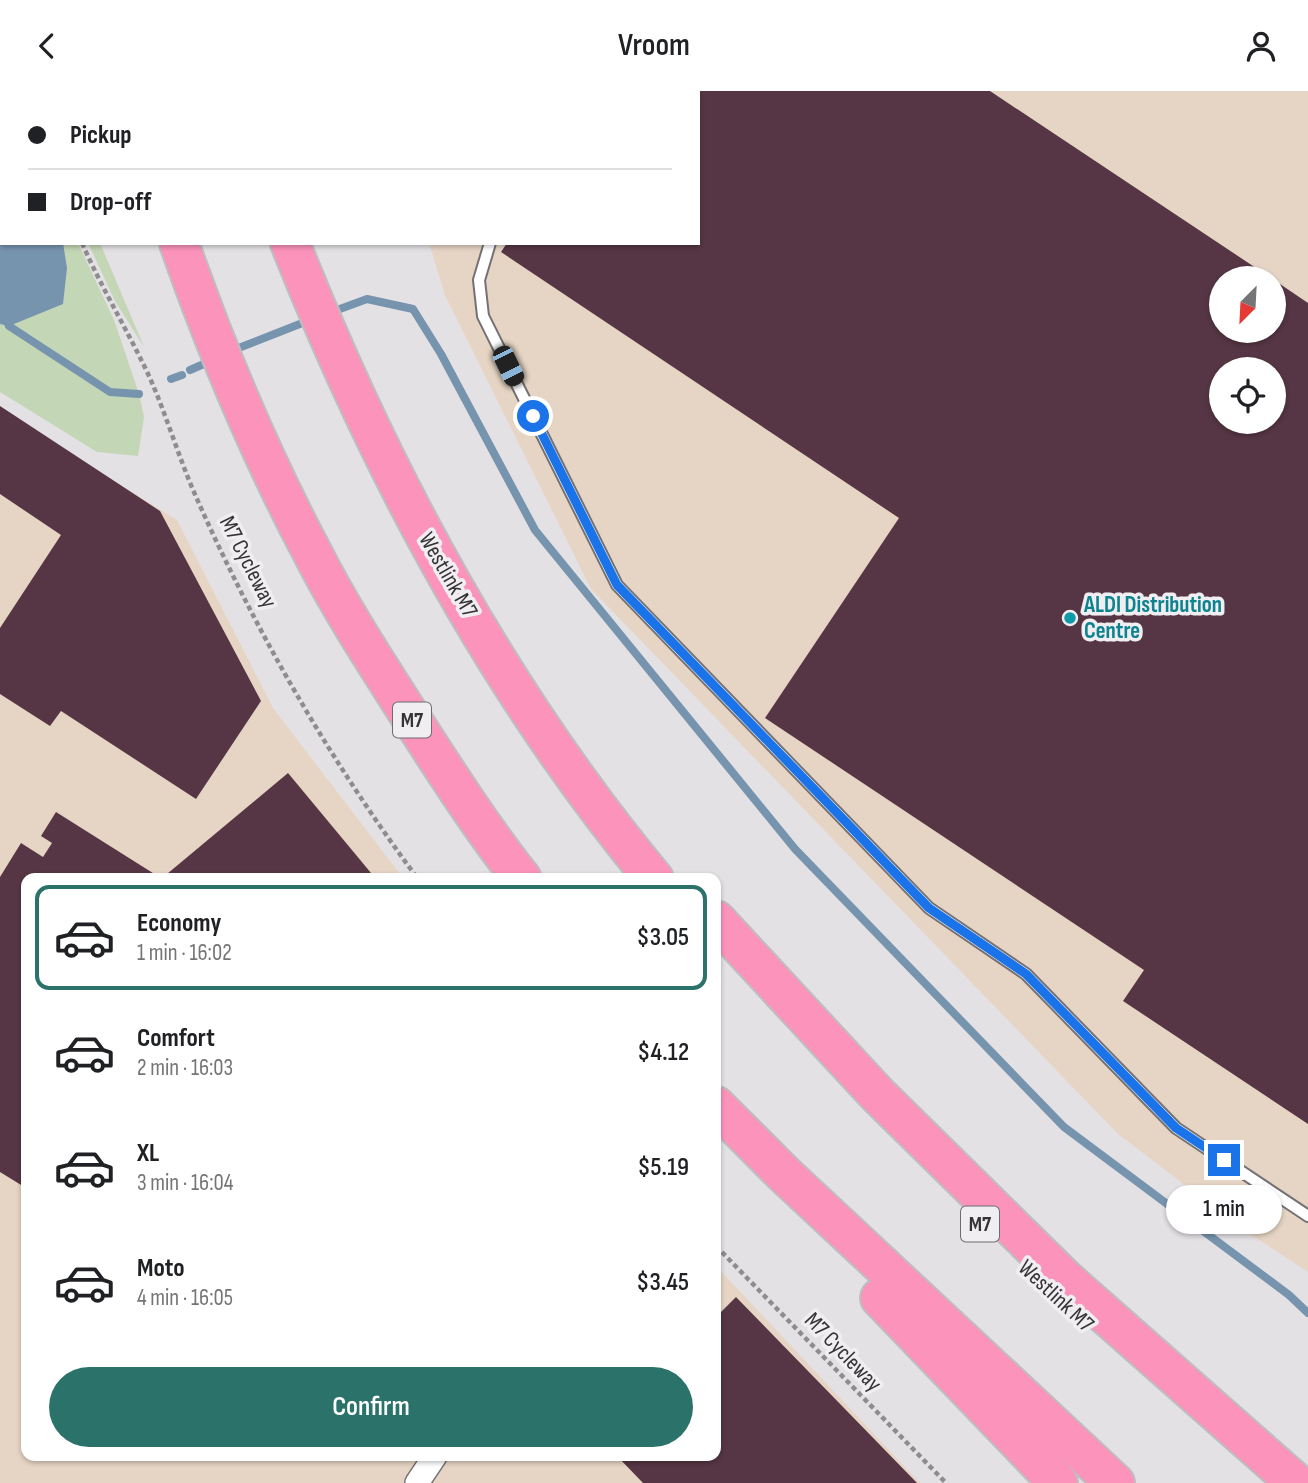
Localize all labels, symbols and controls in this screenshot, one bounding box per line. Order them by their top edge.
text: Vroom [618,26,690,65]
icon: back [28,27,66,65]
icon: person [1242,27,1280,65]
text: Pickup [70,120,132,151]
text: Drop-off [70,187,151,218]
north arrow [1209,266,1286,343]
map controls [1209,266,1286,434]
car [490,343,527,389]
button: locate [1209,357,1286,434]
route start [517,400,549,432]
street label: M7 Cycleway [213,511,283,613]
street label: Westlink M7 [413,528,483,622]
place label: ALDI Distribution Centre [1083,591,1222,645]
marker: ALDI Distribution Centre [1062,610,1078,626]
road number: M7 [393,703,431,737]
icon: car [53,906,116,969]
text: Economy [137,908,221,939]
text: $3.05 [637,922,689,953]
text: 1 min · 16:02 [137,939,232,967]
icon: car [53,1021,116,1084]
text: Comfort [137,1023,215,1054]
text: $4.12 [637,1037,689,1068]
text: 2 min · 16:03 [137,1054,233,1082]
icon: car [53,1136,116,1199]
text: XL [137,1138,159,1169]
route end [1208,1144,1240,1176]
text: $5.19 [637,1152,689,1183]
text: 3 min · 16:04 [137,1169,233,1197]
callout: 1 min [1166,1185,1282,1233]
text: 1 min [1203,1195,1245,1223]
road number: M7 [961,1207,999,1241]
icon: car [53,1251,116,1314]
text: Moto [137,1253,185,1284]
street label: Westlink M7 [1012,1254,1100,1338]
text: $3.45 [636,1267,689,1298]
text: 4 min · 16:05 [137,1284,233,1312]
street label: M7 Cycleway [798,1307,888,1397]
button: Confirm [49,1367,693,1447]

